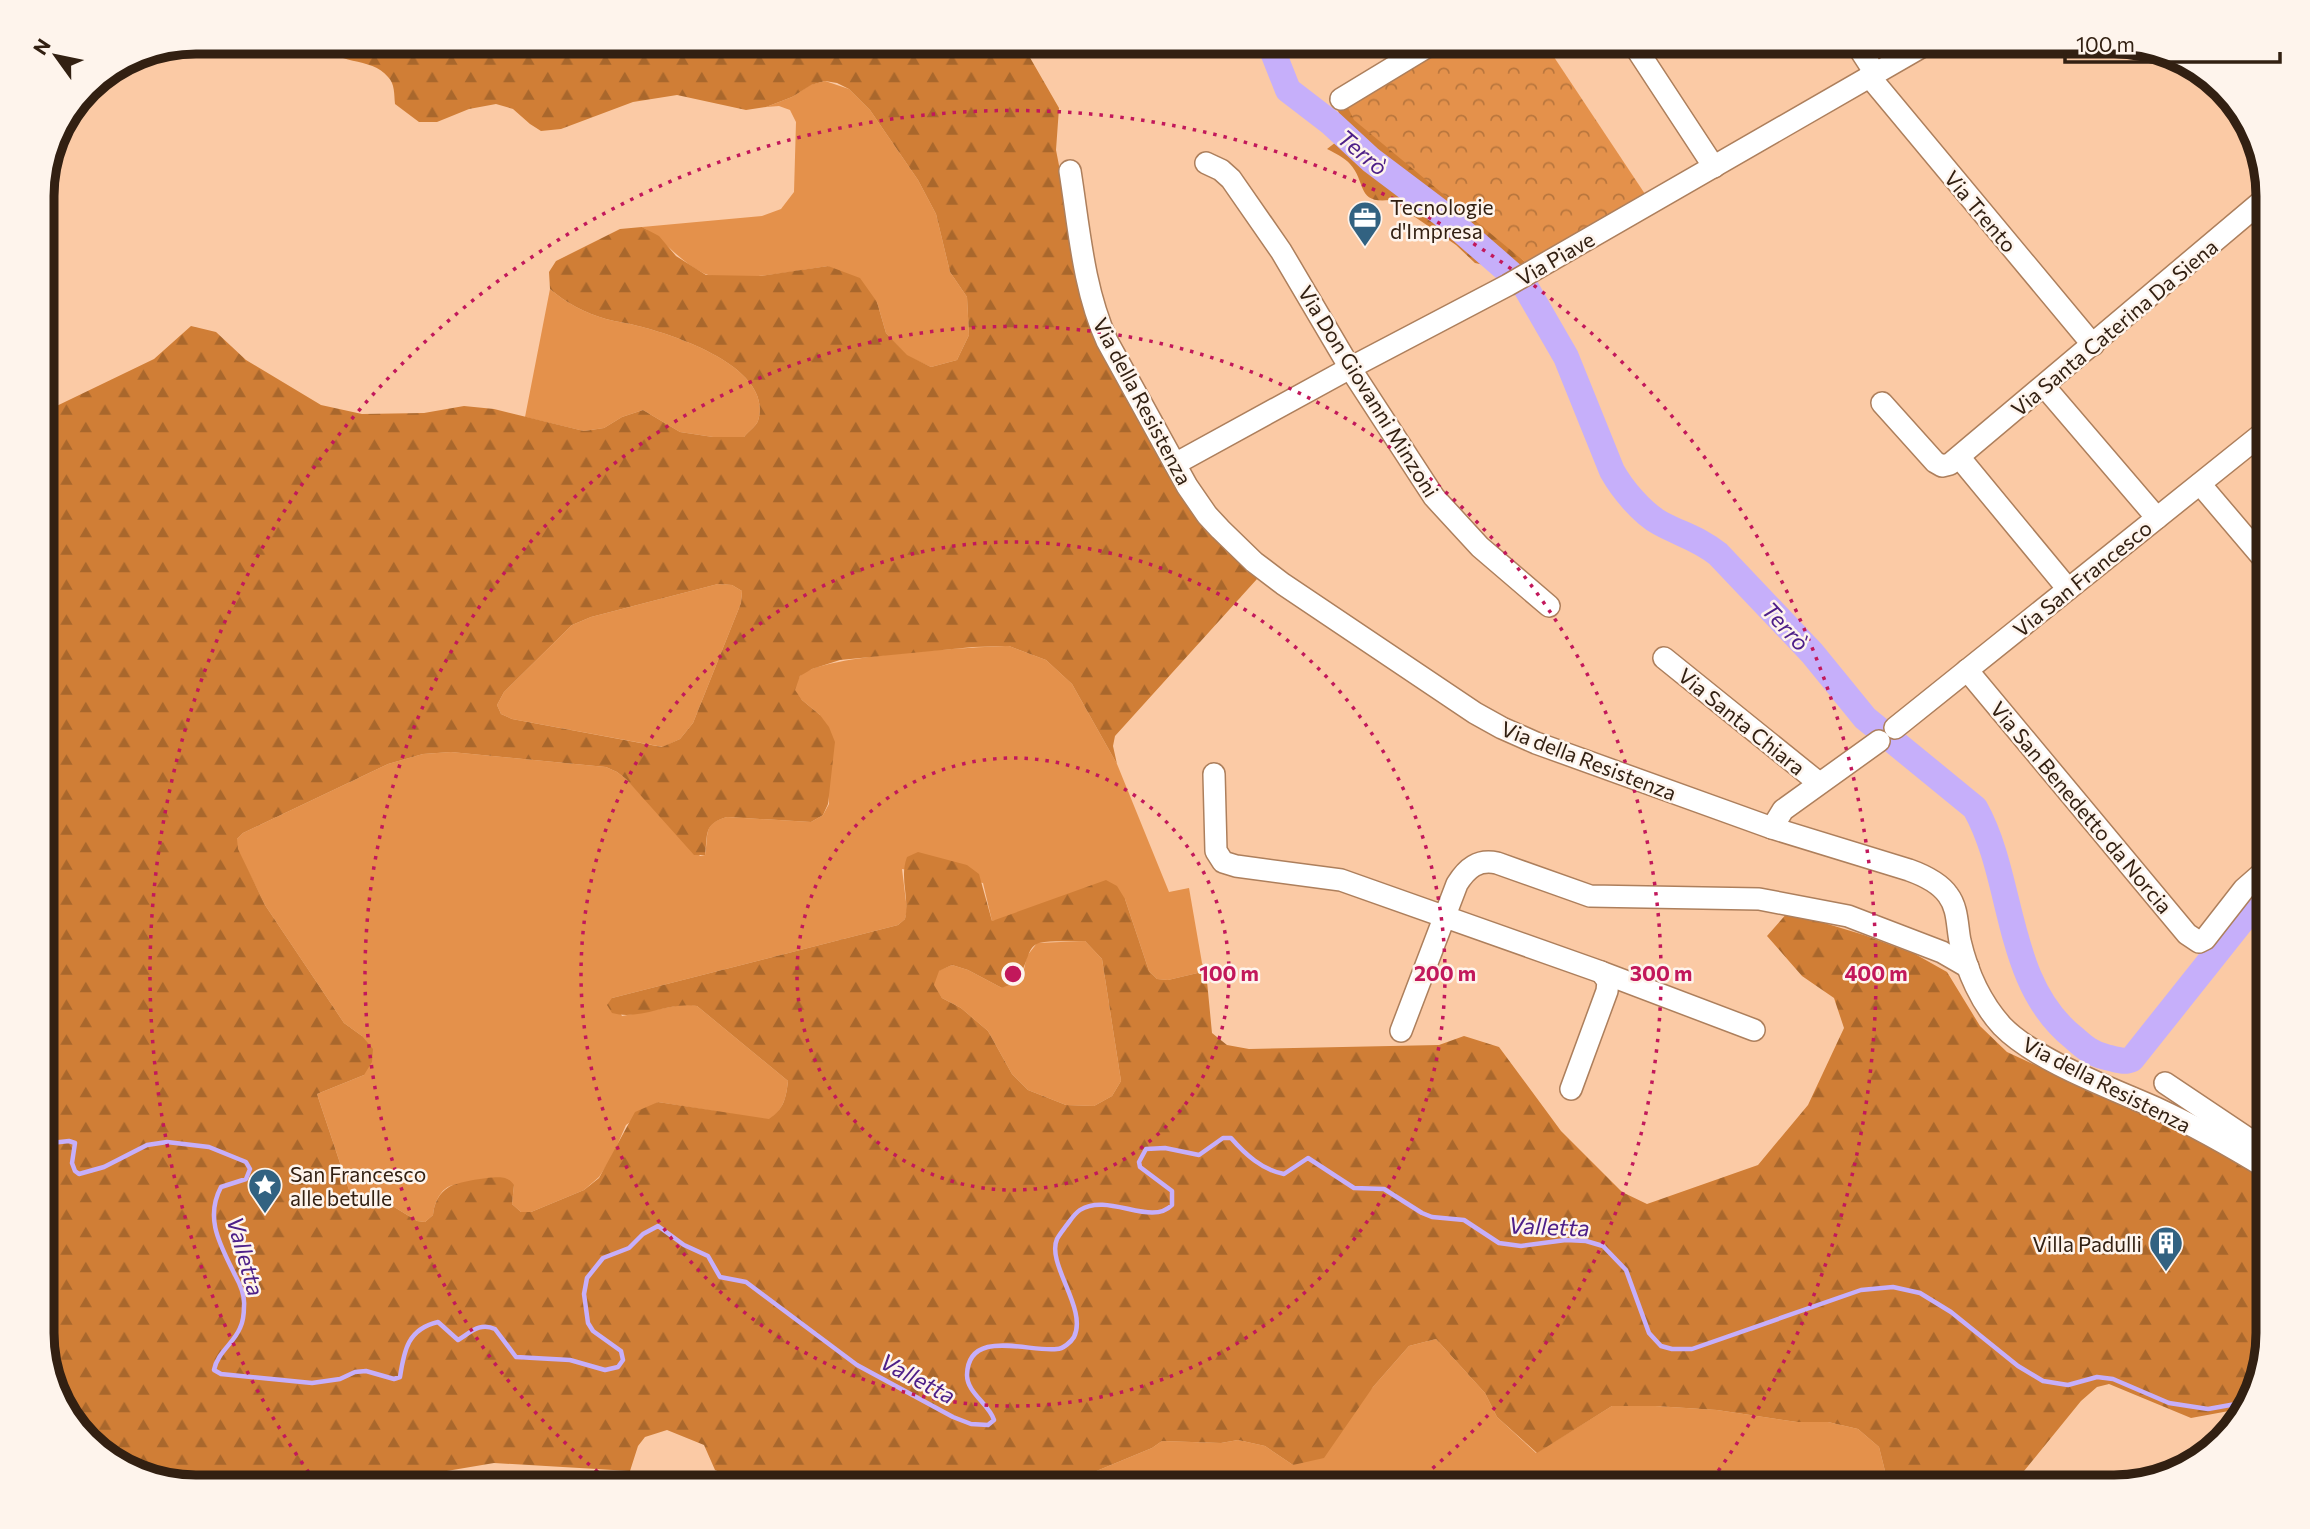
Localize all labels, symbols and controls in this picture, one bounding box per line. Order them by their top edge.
north arrow [21,21,91,91]
scale bar [2065,21,2280,65]
text: 100 m [2076,31,2135,56]
text: N [28,34,55,59]
water label: Terrò [1332,123,1394,181]
street label: Via Trento [1940,165,2022,257]
place label: Tecnologie d'Impresa [1390,194,1494,243]
office icon: Tecnologie d'Impresa [1346,199,1384,248]
street label: Via Piave [1512,226,1598,290]
street label: Via Santa Caterina Da Siena [2006,233,2222,421]
street label: Via Don Giovanni Minzoni [1294,281,1444,501]
street label: Via della Resistenza [1088,313,1198,489]
street label: Via San Francesco [2008,514,2156,642]
water label: Terrò [1756,596,1816,656]
street label: Via Santa Chiara [1674,662,1810,780]
street label: Via San Benedetto da Norcia [1986,696,2178,918]
street label: Via della Resistenza [1498,715,1680,805]
text: 100 m [1199,960,1259,985]
text: 200 m [1414,960,1476,985]
text: 300 m [1630,960,1692,985]
text: 400 m [1844,960,1908,985]
centre of rings [1001,962,1025,986]
street label: Via della Resistenza [2019,1031,2195,1137]
place label: San Francesco alle betulle [290,1161,426,1210]
place icon: San Francesco alle betulle [246,1166,284,1215]
water label: Valletta [1508,1211,1590,1241]
water label: Valletta [221,1213,271,1299]
building icon: Villa Padulli [2147,1224,2185,1273]
place label: Villa Padulli [2032,1231,2142,1256]
water label: Valletta [876,1347,960,1409]

